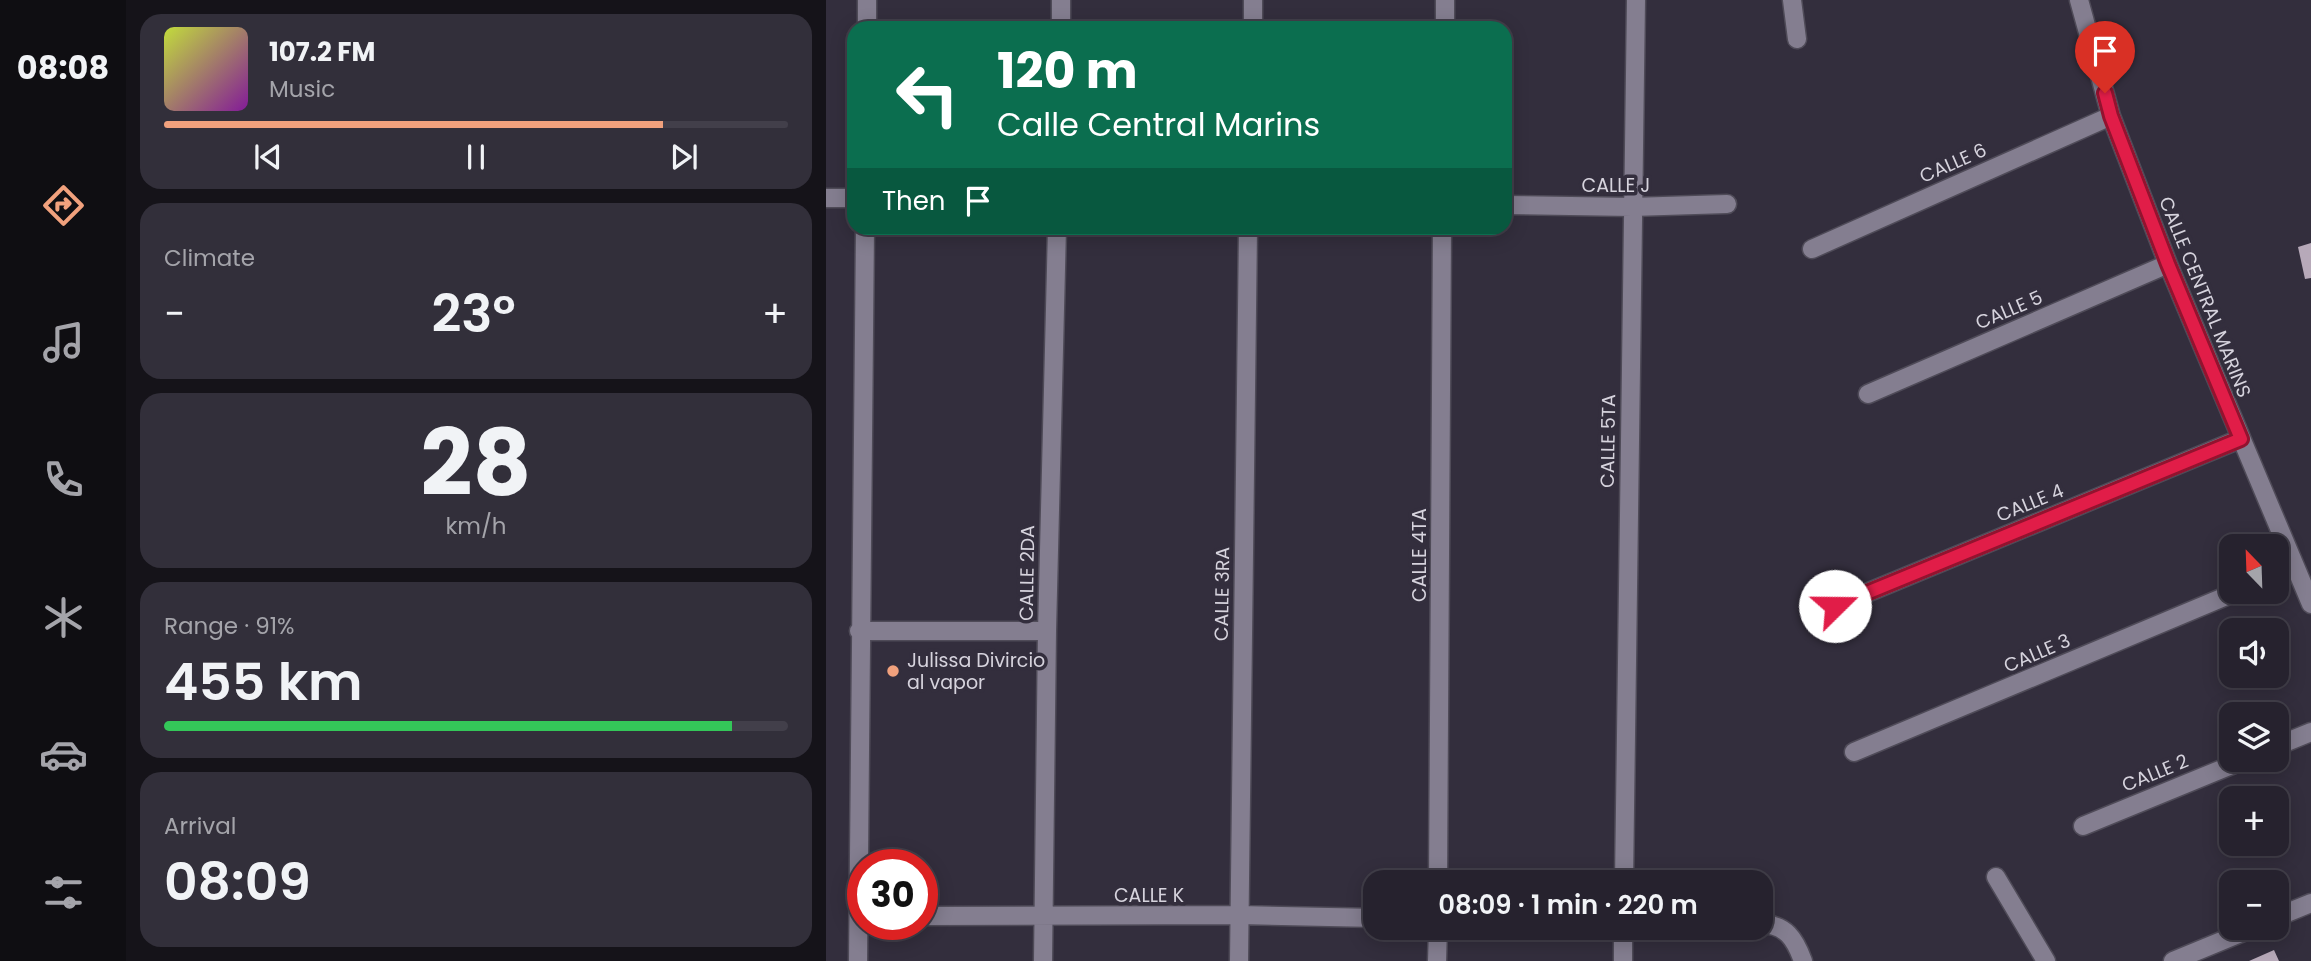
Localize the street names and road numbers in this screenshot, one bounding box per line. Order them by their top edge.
street label: CALLE 6 [1915,136,1991,190]
street label: CALLE J [1582,172,1650,199]
street label: CALLE CENTRAL MARINS [2152,193,2258,401]
street label: CALLE 5 [1971,284,2047,336]
street label: CALLE 5TA [1594,394,1622,488]
street label: CALLE 4 [1992,477,2068,529]
street label: CALLE 4TA [1406,508,1433,602]
street label: CALLE 2DA [1013,525,1041,621]
street label: CALLE 3RA [1208,546,1236,641]
street label: CALLE 3 [2000,627,2074,679]
street label: CALLE 2 [2118,747,2192,799]
street label: CALLE K [1114,882,1184,909]

